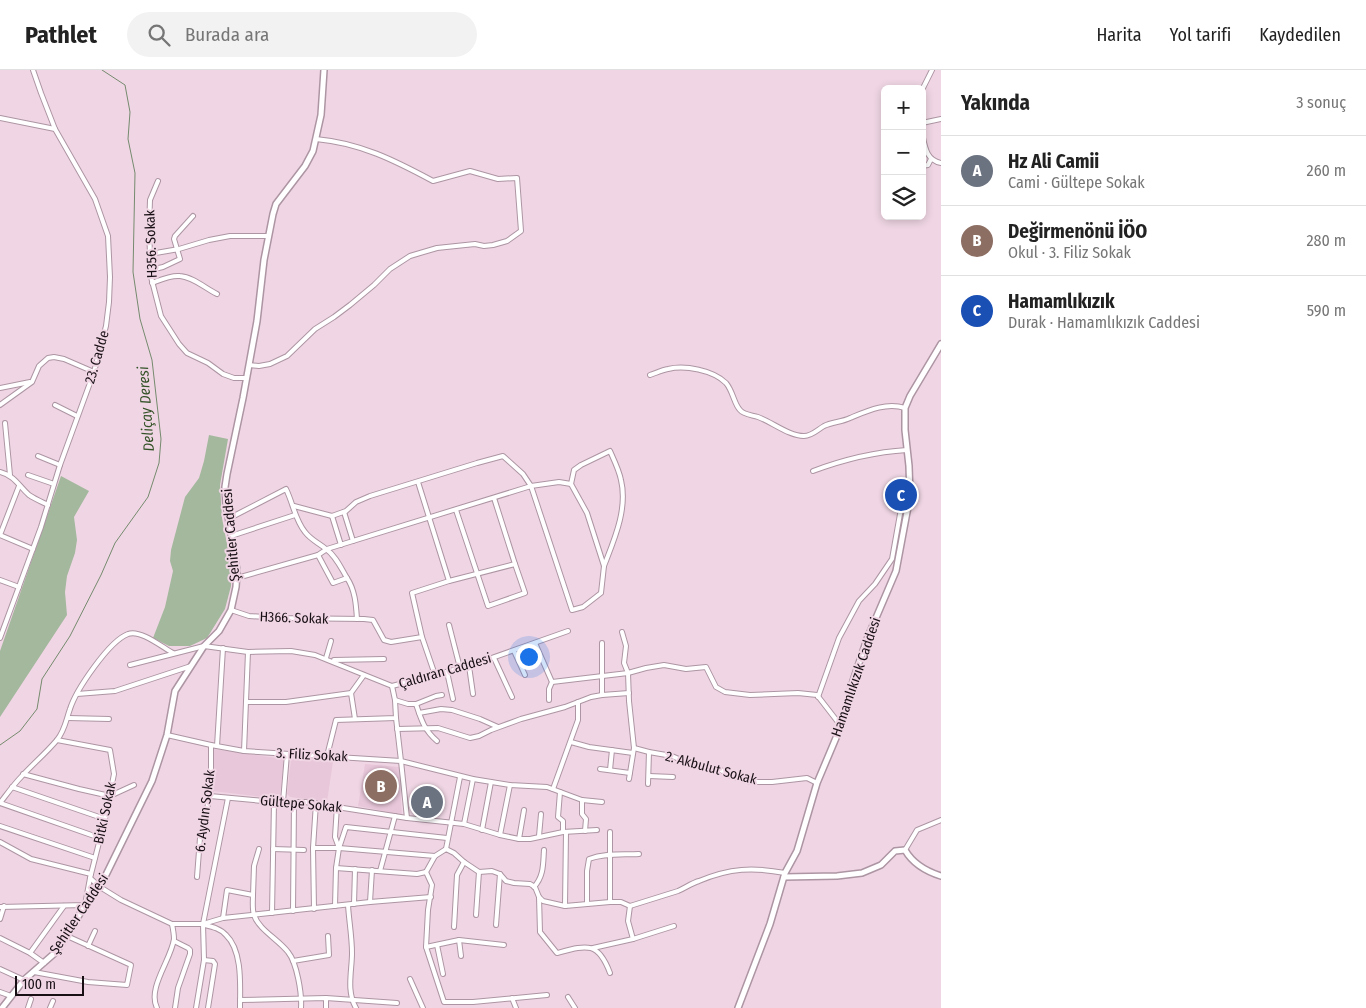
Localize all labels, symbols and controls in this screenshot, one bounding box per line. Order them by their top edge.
search box [127,12,477,57]
text: Pathlet [25,21,97,49]
icon: search [145,21,173,49]
text: Burada ara [185,23,269,46]
text: Harita [1096,24,1142,46]
text: Yol tarifi [1170,24,1231,46]
text: Kaydedilen [1259,24,1341,46]
map controls [881,85,926,220]
button: + [881,85,926,130]
text: Yakında [961,90,1030,116]
text: 3 sonuç [1296,93,1346,112]
button: − [881,130,926,175]
text: Hz Ali Camii [1008,150,1099,173]
text: A [973,161,981,180]
text: 260 m [1307,161,1346,180]
text: Cami · Gültepe Sokak [1008,173,1145,192]
button: layers [881,175,926,220]
street label: H356. Sokak [141,209,161,278]
text: Değirmenönü İÖO [1008,220,1147,243]
text: B [973,231,981,250]
text: 280 m [1307,231,1346,250]
text: Okul · 3. Filiz Sokak [1008,243,1131,262]
text: Hamamlıkızık [1008,290,1115,313]
text: C [973,301,981,320]
text: 590 m [1307,301,1346,320]
text: Durak · Hamamlıkızık Caddesi [1008,313,1200,332]
street label: 23. Cadde [81,328,113,386]
water label: Deliçay Deresi [134,366,158,452]
pin: C [885,476,917,514]
street label: Şehitler Caddesi [218,488,244,582]
street label: H366. Sokak [259,608,329,628]
street label: Hamamlıkızık Caddesi [828,615,884,739]
your location [516,644,542,670]
street label: Çaldıran Caddesi [397,650,493,692]
street label: 3. Filiz Sokak [276,745,349,765]
street label: 2. Akbulut Sokak [663,748,759,788]
pin: B [365,767,397,805]
street label: 6. Aydın Sokak [192,769,219,853]
street label: Bitki Sokak [90,780,120,846]
pin: A [411,783,443,821]
street label: Gültepe Sokak [259,792,343,816]
street label: Şehitler Caddesi [46,871,112,957]
scale bar [15,973,84,996]
text: 100 m [22,976,56,993]

